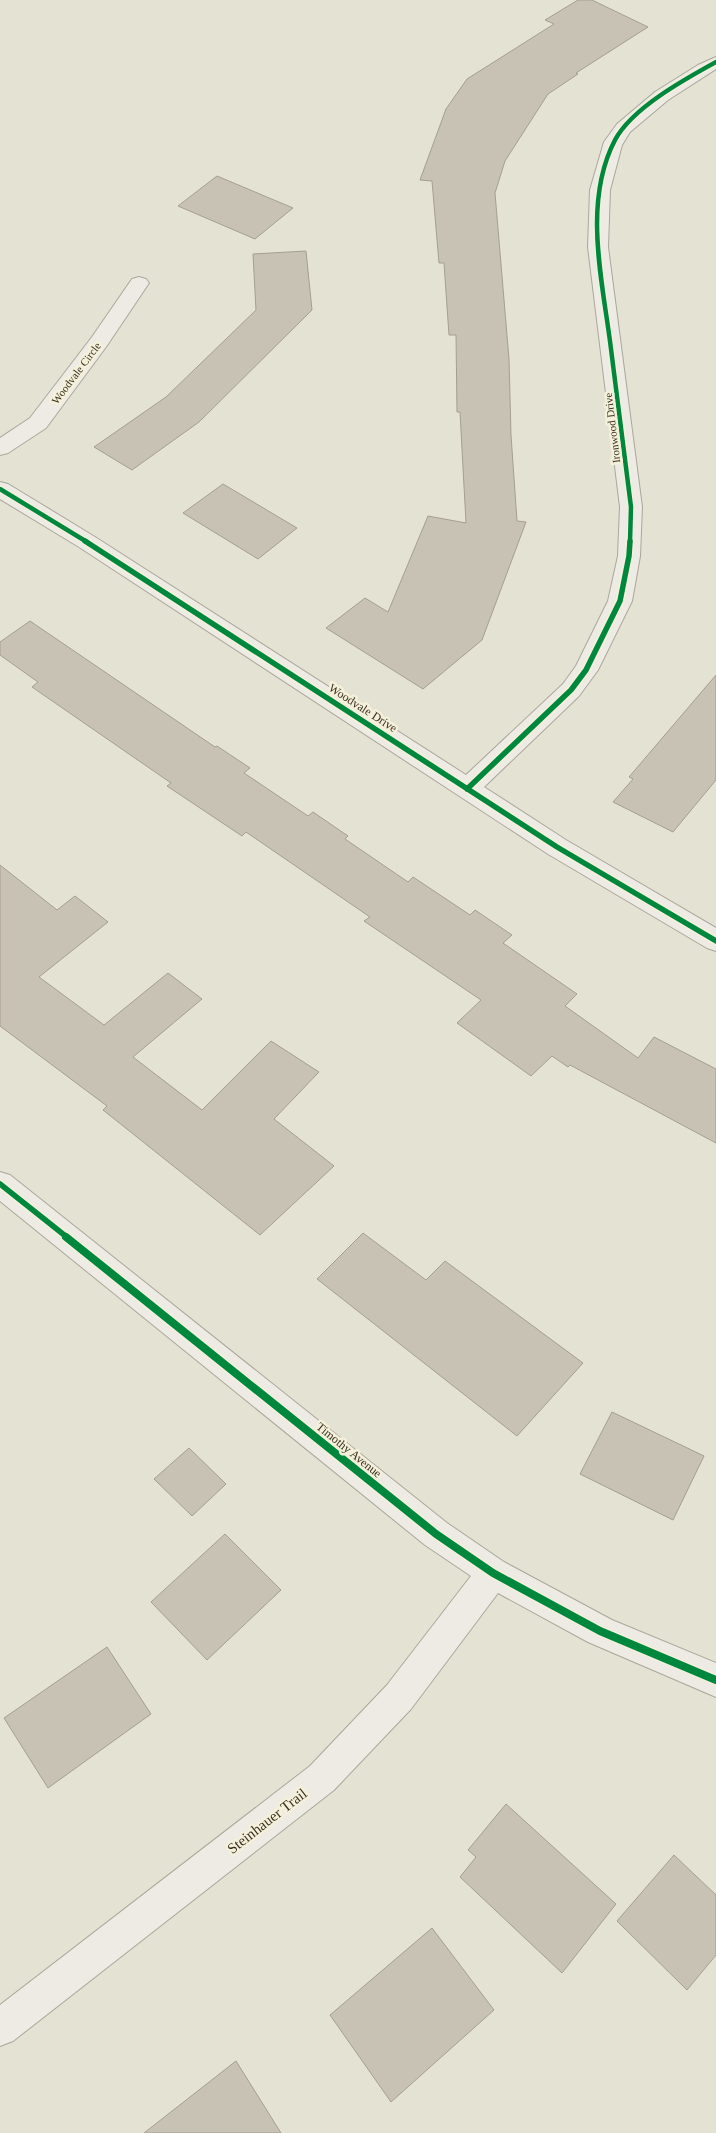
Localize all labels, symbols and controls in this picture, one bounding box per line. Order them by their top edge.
street label: Woodvale Circle [49,340,103,406]
street label: Ironwood Drive [602,392,622,464]
street label: Woodvale Drive [326,681,400,735]
street label: Timothy Avenue [314,1419,384,1481]
street label: Steinhauer Trail [224,1785,310,1857]

